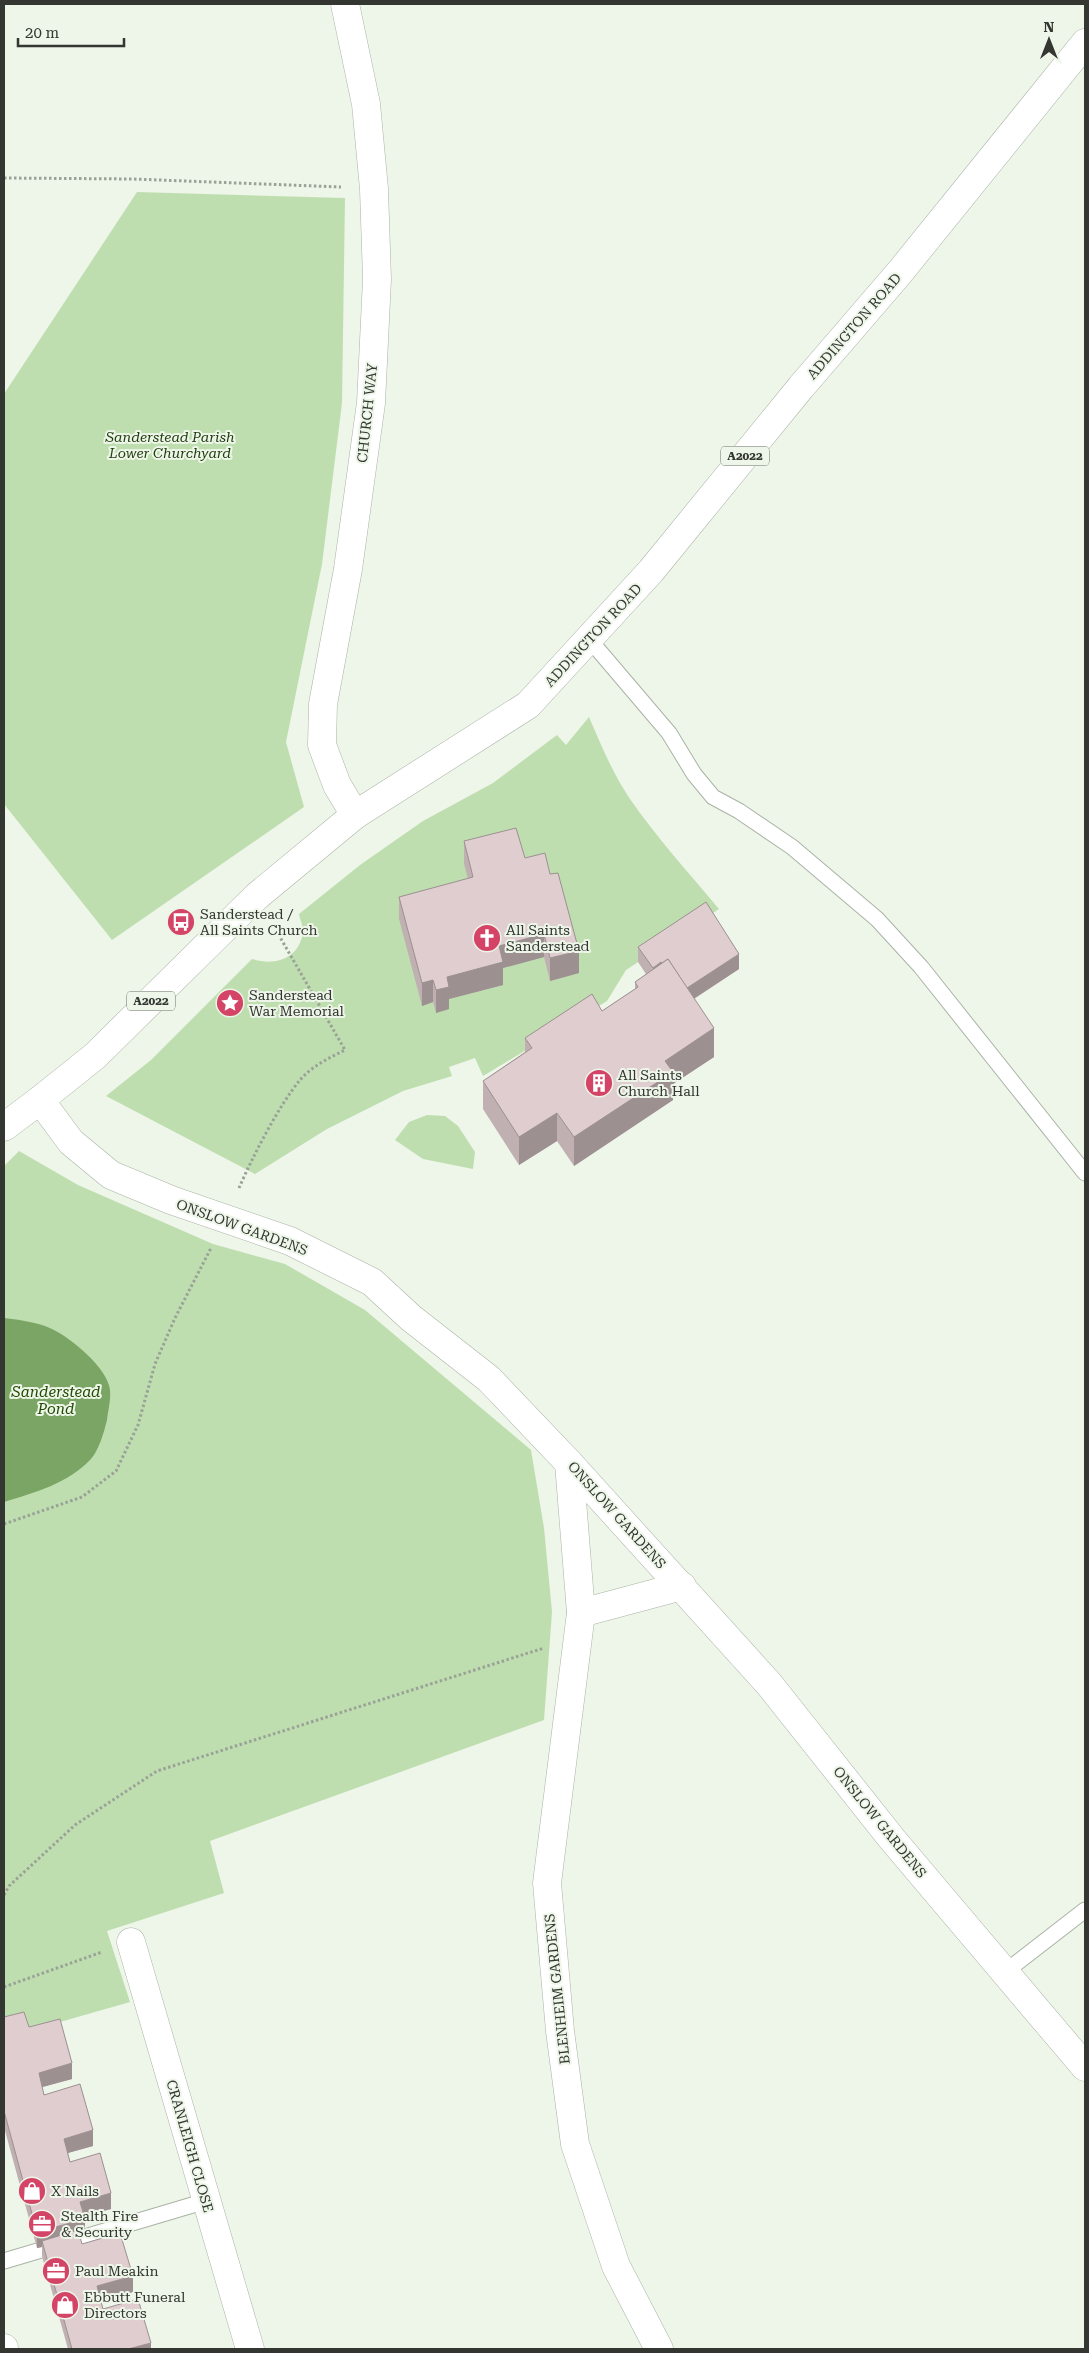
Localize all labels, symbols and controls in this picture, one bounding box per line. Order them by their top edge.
scale bar [18,15,124,47]
north arrow [1024,15,1074,65]
text: N [1044,19,1055,35]
text: 20 m [25,24,60,42]
street label: ADDINGTON ROAD [804,270,904,382]
street label: CHURCH WAY [354,362,380,464]
park label: Sanderstead Parish Lower Churchyard [104,429,235,461]
road number: A2022 [721,446,769,466]
street label: ADDINGTON ROAD [541,580,645,690]
place label: Sanderstead / All Saints Church [200,906,318,938]
bus stop icon: Sanderstead / All Saints Church [166,907,196,937]
place label: All Saints Sanderstead [506,922,590,954]
church icon: All Saints Sanderstead [472,923,502,953]
place label: Sanderstead War Memorial [249,987,345,1019]
place icon: Sanderstead War Memorial [215,988,245,1018]
road number: A2022 [127,991,175,1010]
place label: All Saints Church Hall [618,1067,700,1099]
building icon: All Saints Church Hall [584,1068,614,1098]
street label: ONSLOW GARDENS [174,1196,310,1258]
water label: Sanderstead Pond [11,1383,100,1418]
street label: ONSLOW GARDENS [565,1458,669,1572]
street label: ONSLOW GARDENS [830,1763,930,1881]
street label: BLENHEIM GARDENS [541,1913,573,2065]
street label: CRANLEIGH CLOSE [163,2078,217,2214]
shop icon: X Nails [17,2176,47,2206]
place label: X Nails [51,2183,99,2199]
place label: Stealth Fire & Security [61,2208,139,2240]
office icon: Stealth Fire & Security [27,2209,57,2239]
office icon: Paul Meakin [41,2256,71,2286]
place label: Paul Meakin [75,2263,159,2279]
place label: Ebbutt Funeral Directors [84,2289,186,2321]
shop icon: Ebbutt Funeral Directors [50,2290,80,2320]

